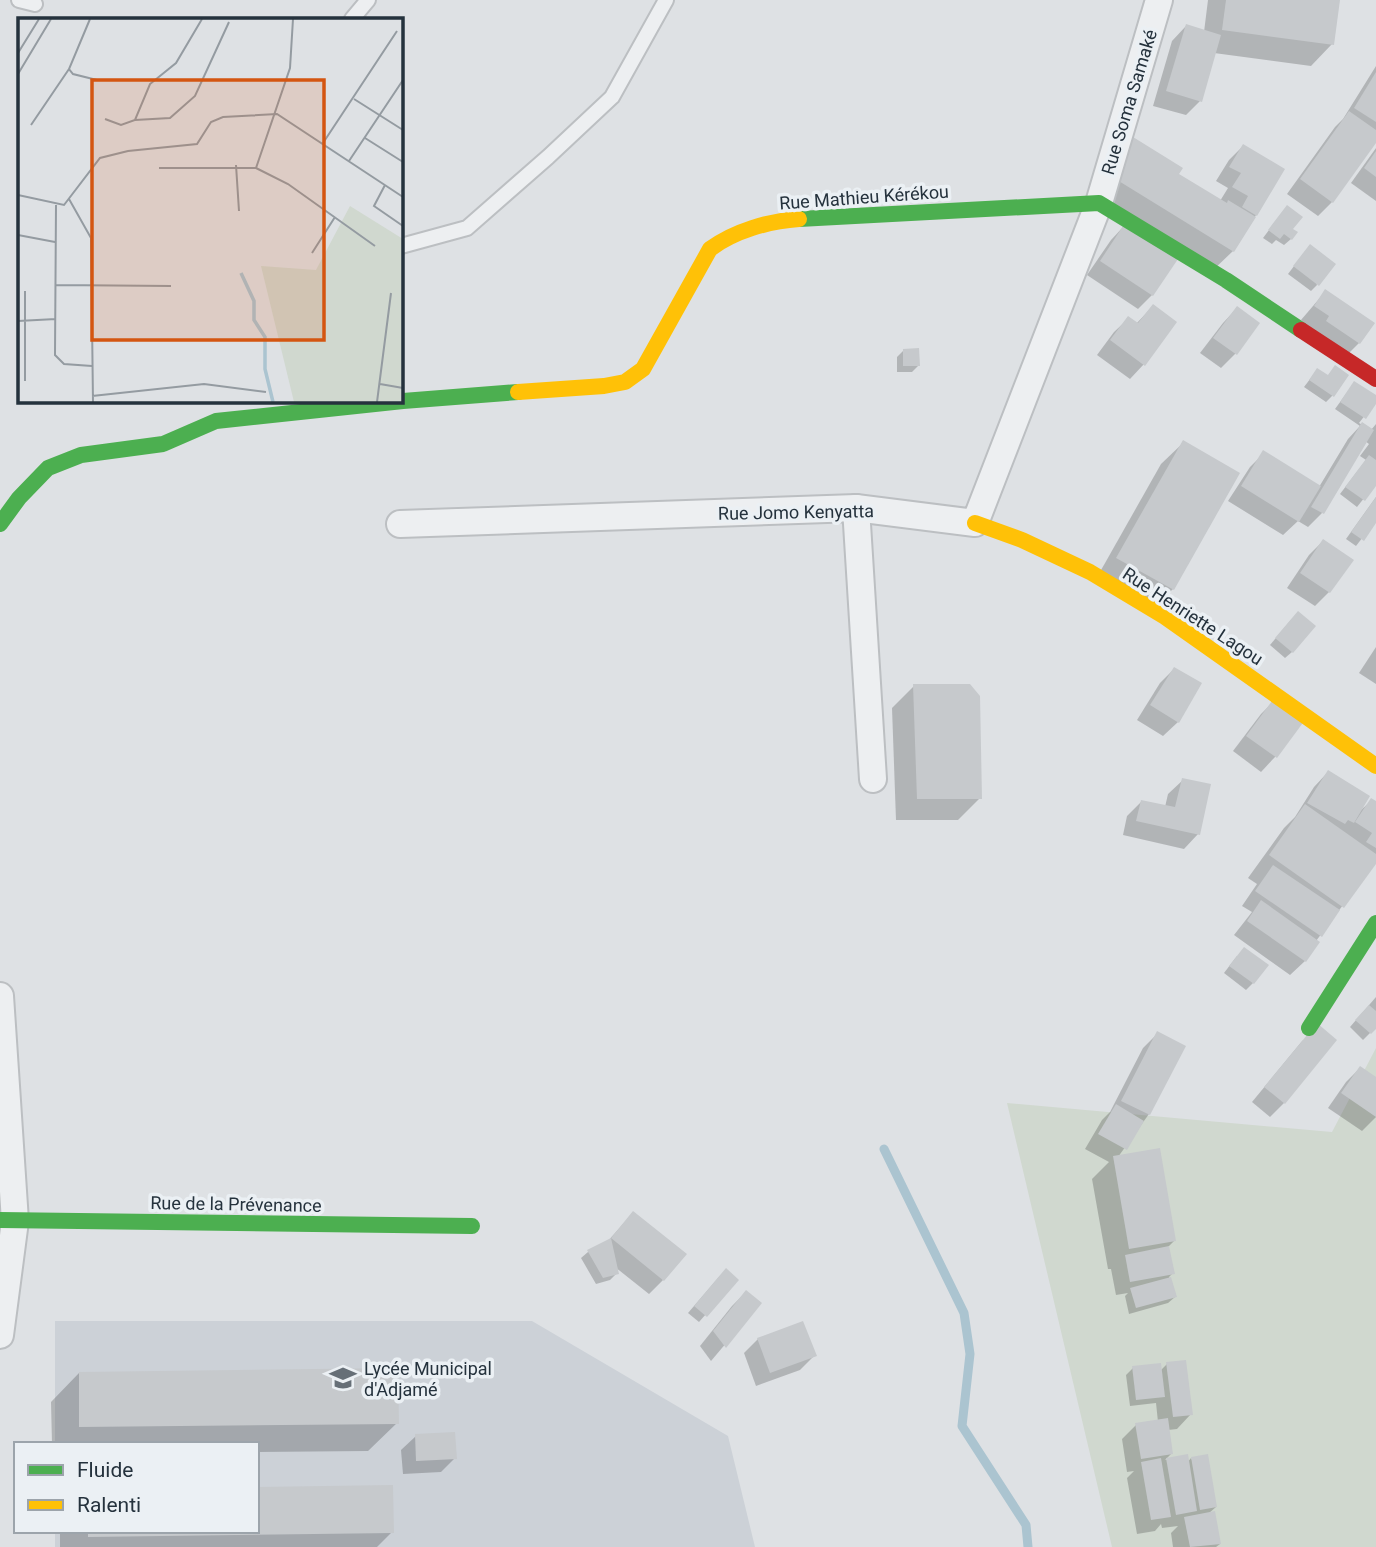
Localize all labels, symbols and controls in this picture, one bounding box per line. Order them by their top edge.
inset map [18,18,402,402]
street label: Rue Soma Samaké [1097,27,1161,177]
street label: Rue Mathieu Kérékou [778,181,950,213]
street label: Rue Jomo Kenyatta [718,500,874,524]
street label: Rue Henriette Lagou [1119,563,1267,669]
street label: Rue de la Prévenance [150,1192,322,1216]
place label: Lycée Municipal d'Adjamé [364,1358,492,1400]
school or university icon: Lycée Municipal d'Adjamé [328,1363,358,1393]
legend [14,1442,259,1533]
text: Fluide [77,1458,133,1482]
text: Ralenti [77,1493,141,1517]

